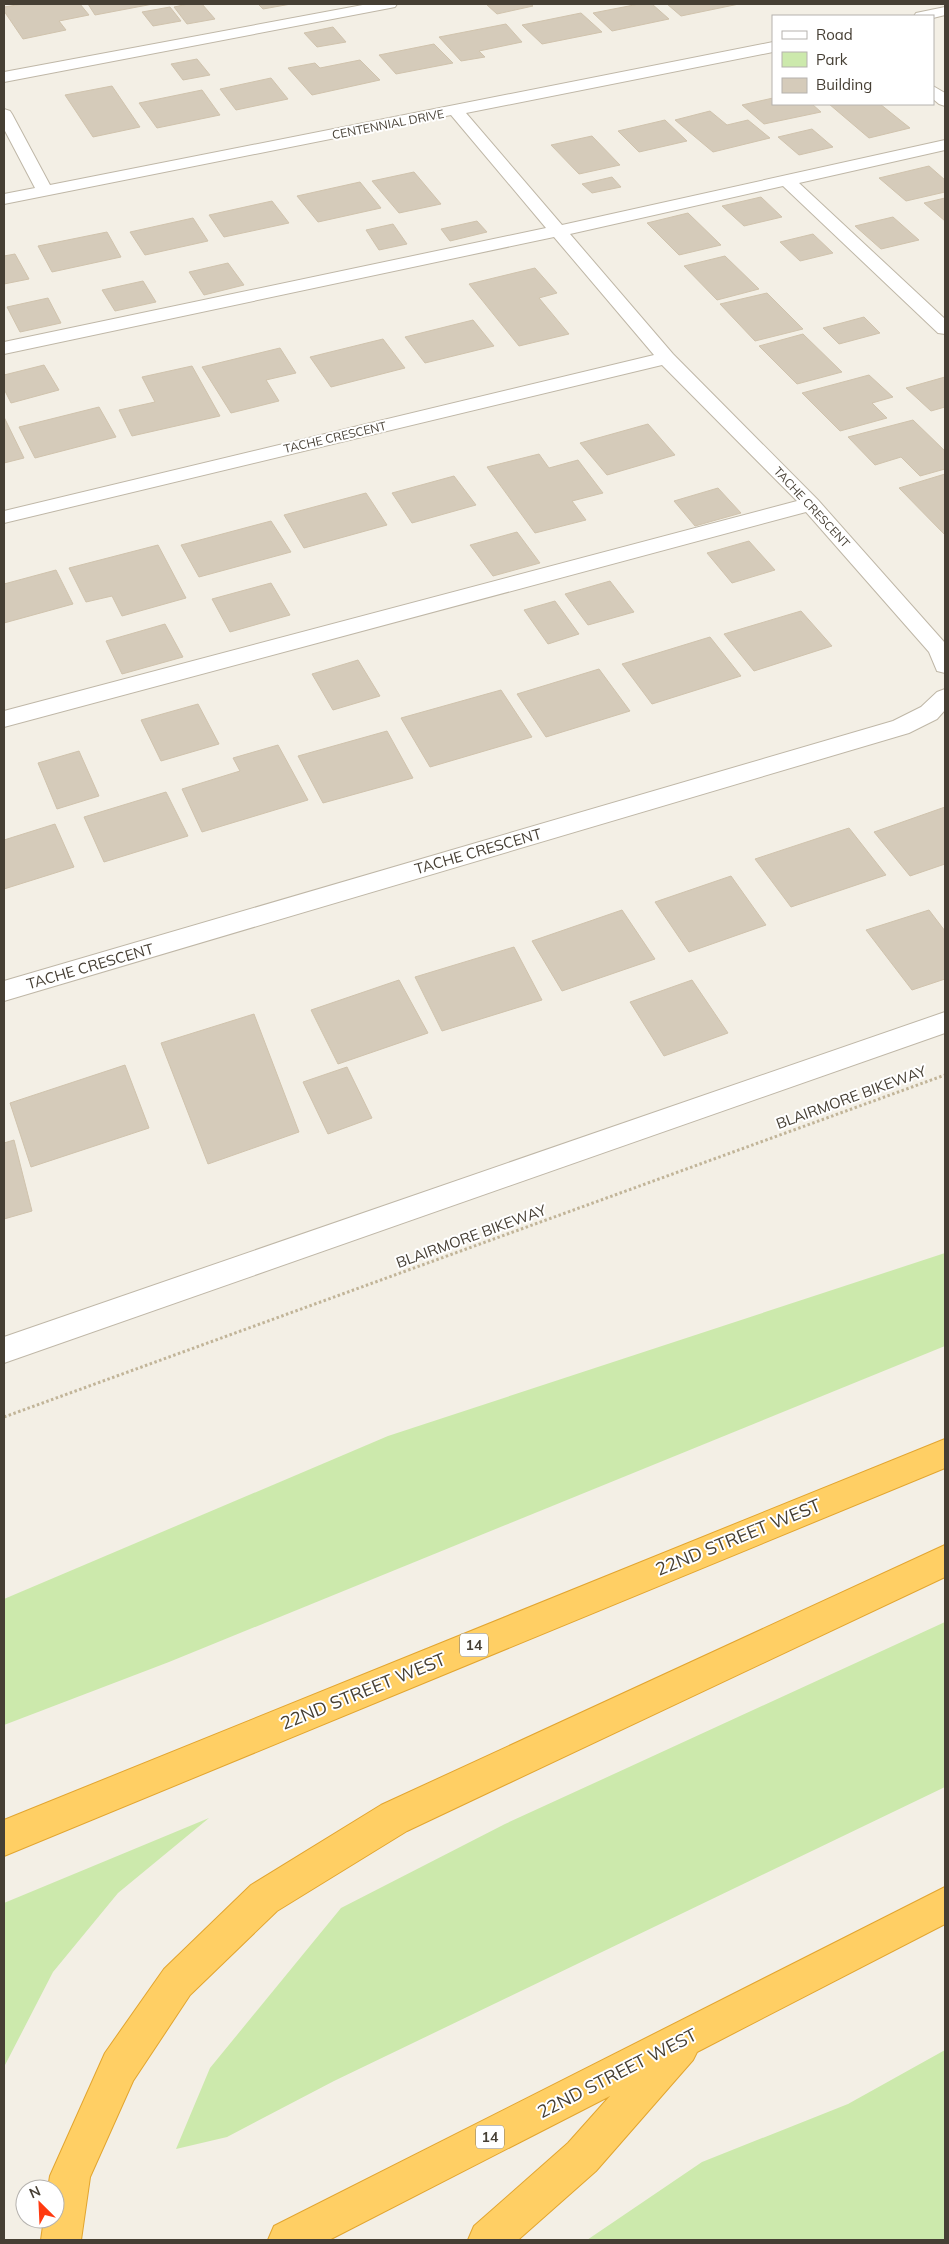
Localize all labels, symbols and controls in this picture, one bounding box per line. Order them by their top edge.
legend [772,15,934,105]
text: Road [816,25,853,44]
text: Park [816,50,848,69]
text: Building [816,75,872,94]
street label: CENTENNIAL DRIVE [331,106,445,142]
street label: TACHE CRESCENT [282,418,389,456]
street label: TACHE CRESCENT [771,463,854,551]
street label: TACHE CRESCENT [412,824,544,878]
street label: TACHE CRESCENT [24,939,156,993]
street label: BLAIRMORE BIKEWAY [773,1061,929,1133]
street label: BLAIRMORE BIKEWAY [393,1200,549,1272]
street label: 22ND STREET WEST [652,1493,824,1581]
road number: 14 [460,1634,488,1656]
street label: 22ND STREET WEST [277,1647,449,1735]
street label: 22ND STREET WEST [533,2023,701,2123]
road number: 14 [476,2126,504,2148]
north arrow [15,2179,65,2229]
text: N [26,2182,43,2202]

